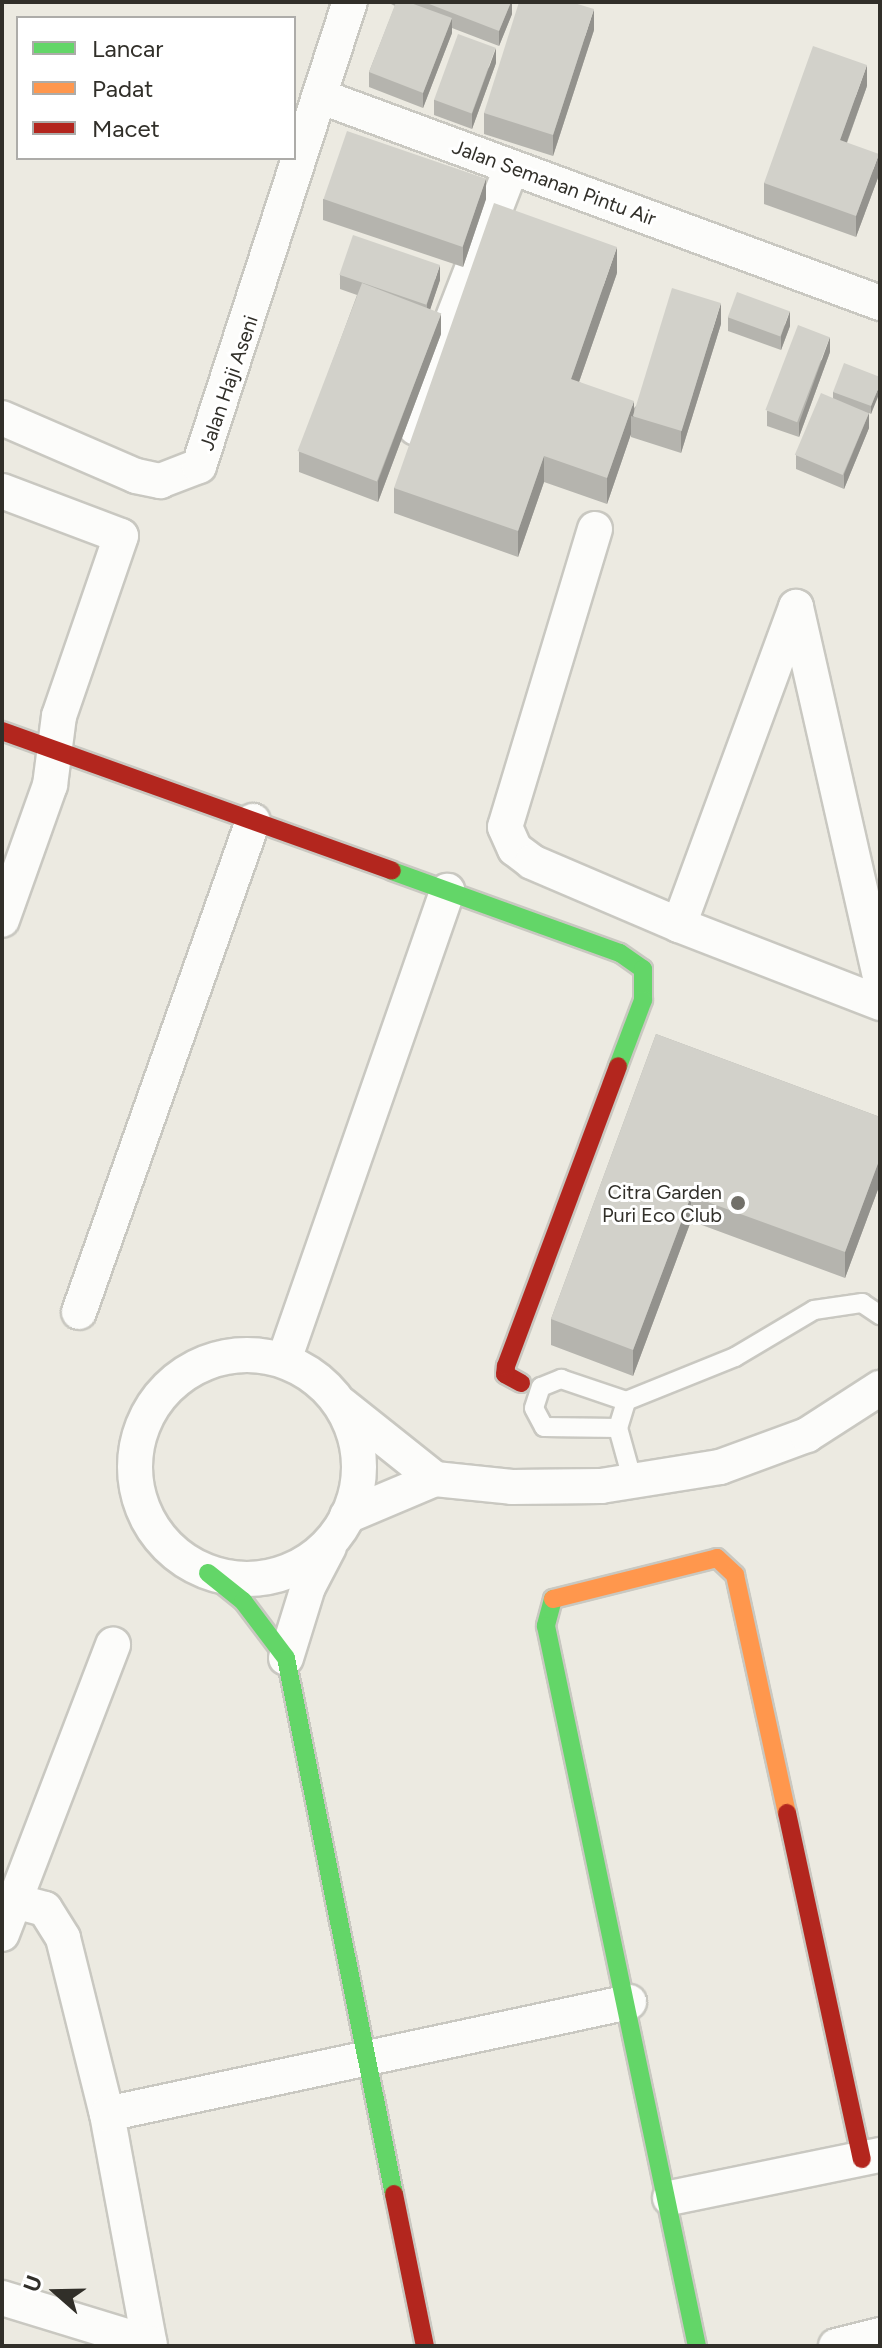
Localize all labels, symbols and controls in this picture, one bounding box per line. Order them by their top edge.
legend [16,16,296,160]
text: Lancar [92,34,163,63]
text: Padat [92,74,153,103]
text: Macet [92,114,160,143]
street label: Jalan Semanan Pintu Air [449,135,659,231]
street label: Jalan Haji Aseni [195,312,263,454]
place label: Citra Garden Puri Eco Club [602,1180,722,1227]
marker: Citra Garden Puri Eco Club [729,1194,747,1212]
north arrow [16,2252,96,2332]
text: U [18,2272,48,2296]

